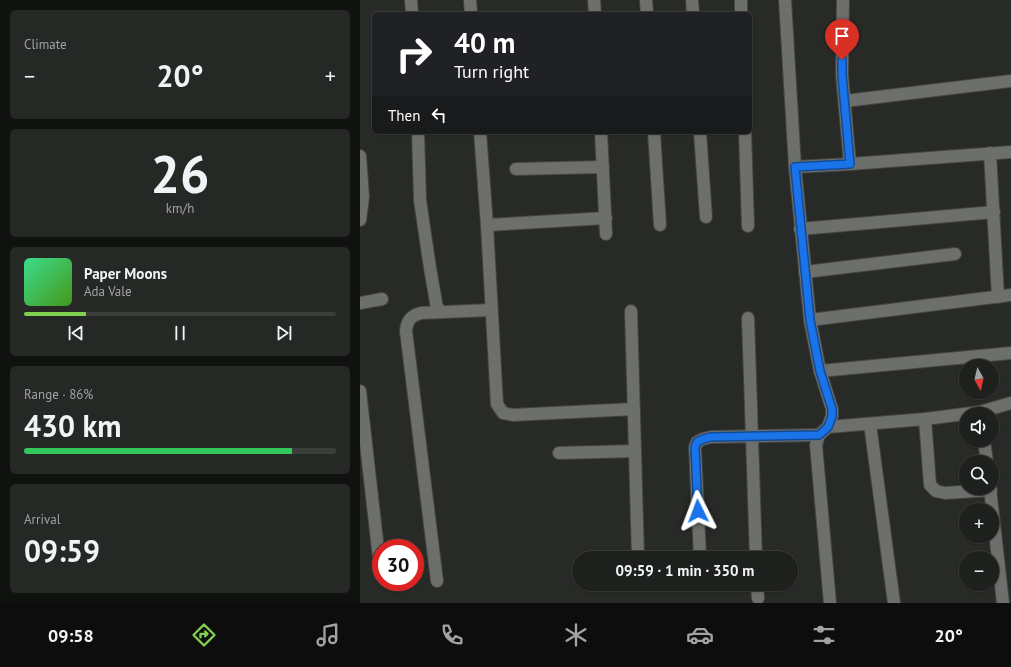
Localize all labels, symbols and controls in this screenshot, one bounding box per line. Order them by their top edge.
pin [825,19,859,60]
text: 40 m [454,24,515,61]
icon: arrive [831,25,853,47]
icon: right [388,28,440,80]
text: Climate [24,36,67,53]
text: 20° [156,56,204,95]
text: Turn right [454,60,529,83]
text: − [24,62,35,90]
text: + [325,62,336,90]
icon: left [428,104,450,126]
text: Then [388,106,420,125]
text: 26 [151,140,209,207]
text: km/h [166,200,194,217]
text: Paper Moons [84,264,167,283]
text: Ada Vale [84,283,132,300]
icon: previous [65,322,87,344]
icon: pause [169,322,191,344]
icon: next [273,322,295,344]
north arrow [959,359,999,399]
map controls [959,359,999,591]
text: Range · 86% [24,386,93,403]
text: 430 km [24,406,122,445]
button: sound [959,407,999,447]
button: search [959,455,999,495]
position arrow [677,490,719,532]
button: + [959,503,999,543]
text: Arrival [24,511,60,528]
text: 09:59 [24,531,100,570]
speed limit sign: 30 [372,539,424,591]
button: − [959,551,999,591]
text: 09:59 · 1 min · 350 m [616,561,754,580]
icon: directions [190,621,218,649]
icon: music [314,621,342,649]
icon: phone [438,621,466,649]
icon: climate [562,621,590,649]
icon: car [686,621,714,649]
icon: filters [810,621,838,649]
text: 09:58 [48,624,94,647]
text: 20° [935,624,963,647]

